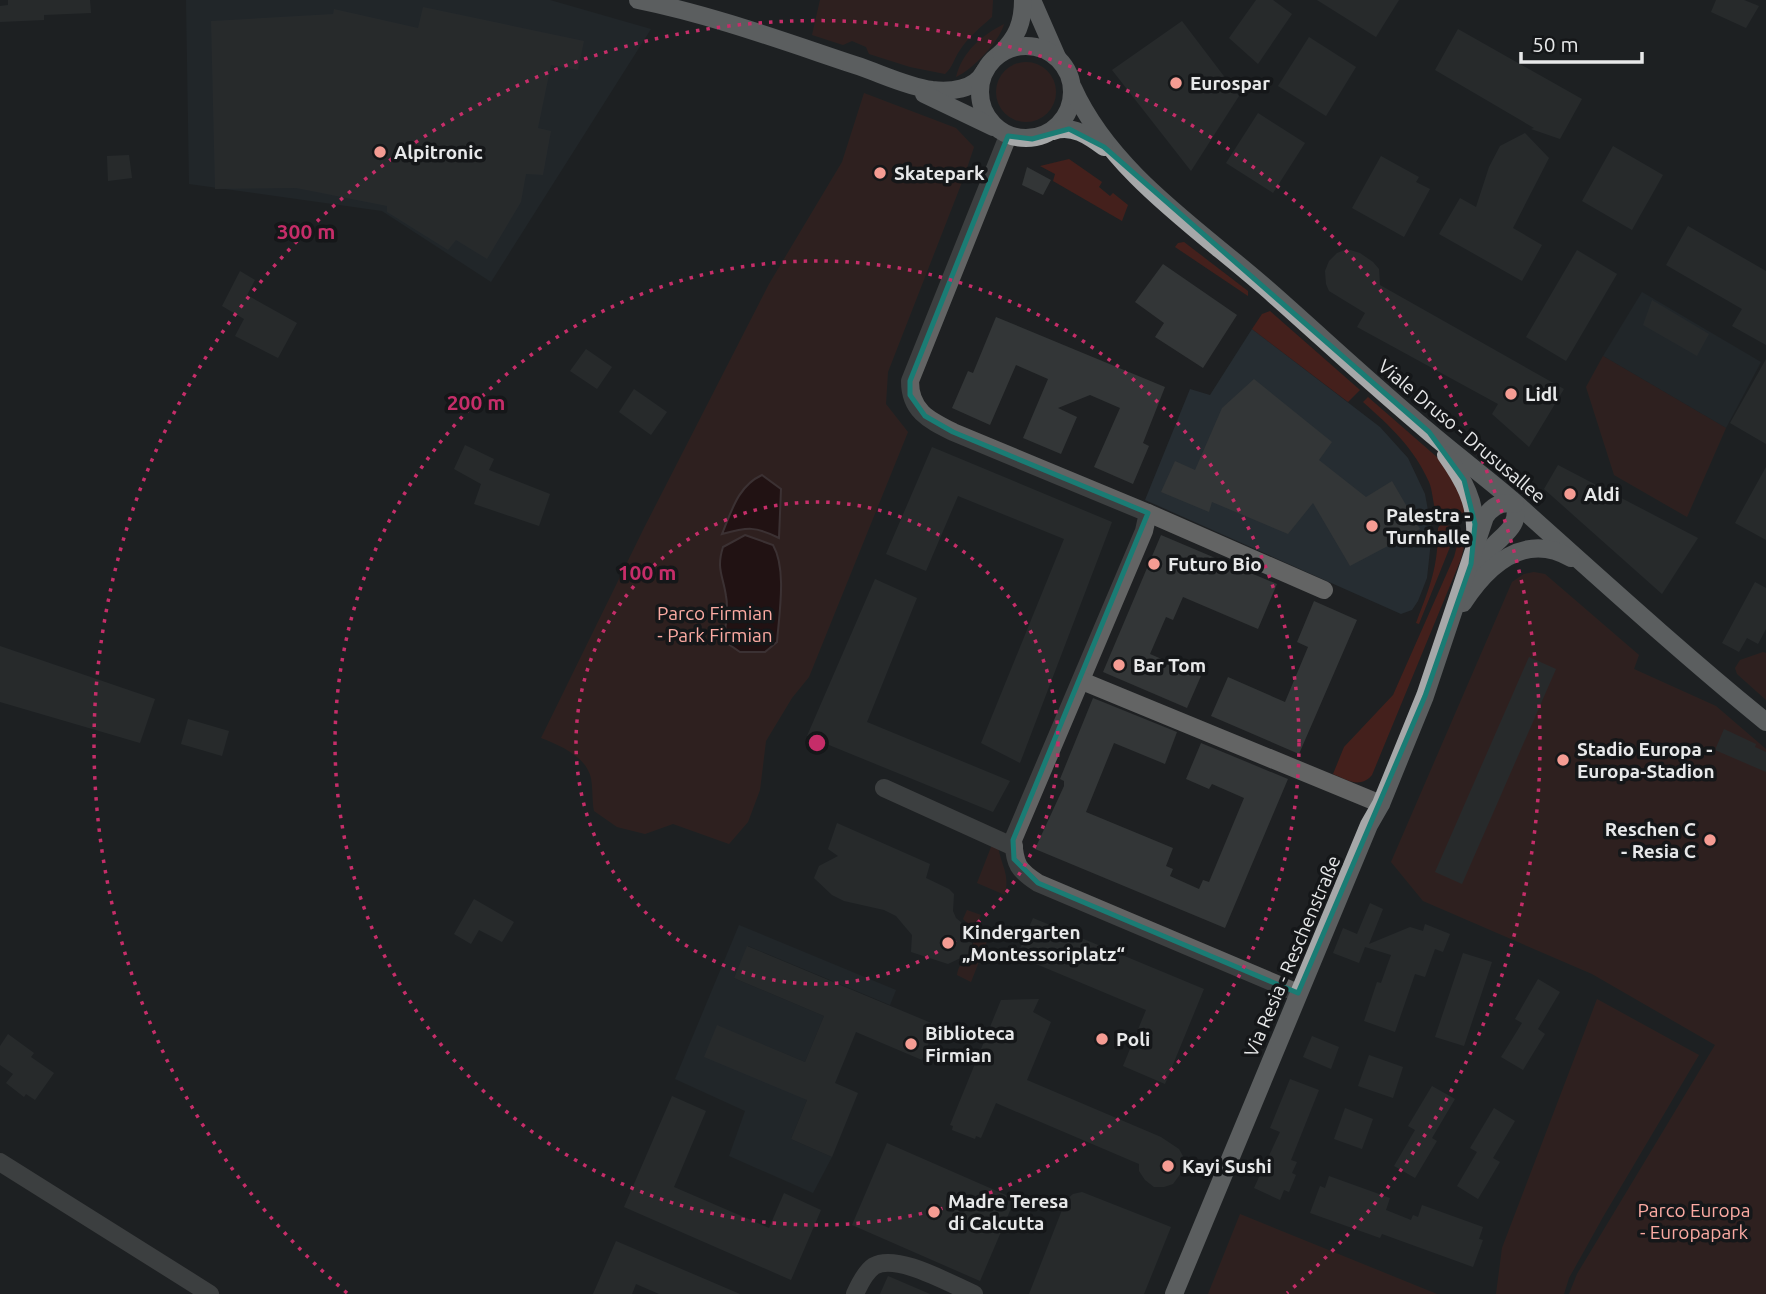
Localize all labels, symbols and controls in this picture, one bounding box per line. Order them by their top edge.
scale bar [1521,21,1642,65]
text: 50 m [1532,32,1579,56]
place label: Eurospar [1190,72,1270,94]
marker: Eurospar [1168,75,1184,91]
place label: Alpitronic [394,141,483,163]
marker: Alpitronic [372,144,388,160]
place label: Skatepark [894,162,985,184]
marker: Skatepark [872,165,888,181]
text: 300 m [277,219,335,243]
street label: Viale Druso - Drususallee [1374,355,1550,507]
place label: Lidl [1525,383,1558,405]
marker: Lidl [1503,386,1519,402]
text: 200 m [447,390,505,414]
place label: Aldi [1584,483,1620,505]
marker: Aldi [1562,486,1578,502]
place label: Palestra - Turnhalle [1386,504,1471,548]
marker: Palestra - Turnhalle [1364,518,1380,534]
place label: Futuro Bio [1168,553,1262,575]
marker: Futuro Bio [1146,556,1162,572]
text: 100 m [618,560,676,584]
park label: Parco Firmian - Park Firmian [657,602,773,646]
place label: Bar Tom [1133,654,1206,676]
marker: Bar Tom [1111,657,1127,673]
centre of rings [805,731,829,755]
place label: Stadio Europa - Europa-Stadion [1577,738,1715,782]
marker: Stadio Europa - Europa-Stadion [1555,752,1571,768]
place label: Reschen C - Resia C [1605,818,1696,862]
marker: Reschen C - Resia C [1702,832,1718,848]
street label: Via Resia - Reschenstraße [1240,852,1344,1060]
place label: Kindergarten „Montessoriplatz“ [962,921,1125,965]
marker: Kindergarten „Montessoriplatz“ [940,935,956,951]
place label: Biblioteca Firmian [925,1022,1015,1066]
place label: Poli [1116,1028,1150,1050]
marker: Poli [1094,1031,1110,1047]
marker: Biblioteca Firmian [903,1036,919,1052]
place label: Kayi Sushi [1182,1155,1272,1177]
marker: Kayi Sushi [1160,1158,1176,1174]
place label: Madre Teresa di Calcutta [948,1190,1069,1234]
park label: Parco Europa - Europapark [1638,1199,1750,1243]
marker: Madre Teresa di Calcutta [926,1204,942,1220]

